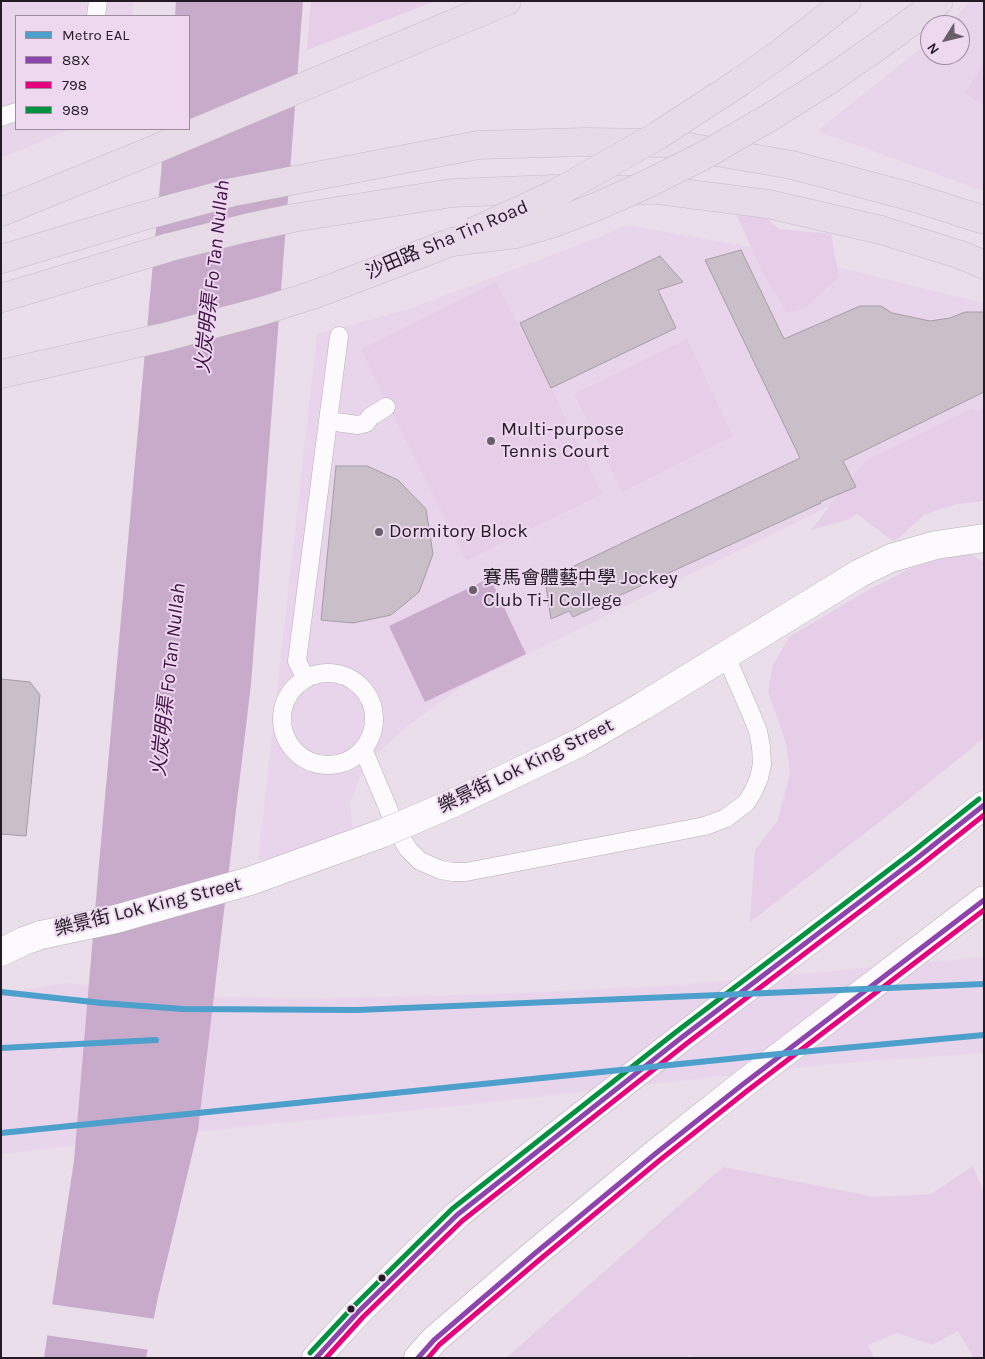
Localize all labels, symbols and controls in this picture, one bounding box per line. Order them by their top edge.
legend [15,15,190,130]
north arrow [920,15,970,65]
text: Metro EAL [62,26,129,44]
text: N [923,39,943,58]
text: 88X [62,51,90,69]
text: 798 [62,76,87,94]
text: 989 [62,101,89,119]
water label: 火炭明渠 Fo Tan Nullah [191,179,235,375]
street label: 沙田路 Sha Tin Road [362,195,532,285]
place label: Multi-purpose Tennis Court [501,419,624,463]
marker: Multi-purpose Tennis Court [485,435,497,447]
place label: Dormitory Block [389,521,528,543]
marker: Dormitory Block [373,526,385,538]
place label: 賽馬會體藝中學 Jockey Club Ti-I College [483,568,678,612]
water label: 火炭明渠 Fo Tan Nullah [147,582,191,778]
marker: 賽馬會體藝中學 Jockey Club Ti-I College [467,584,479,596]
street label: 樂景街 Lok King Street [435,714,617,818]
street label: 樂景街 Lok King Street [52,873,244,941]
unlabelled marker [377,1273,387,1283]
unlabelled marker [346,1304,356,1314]

